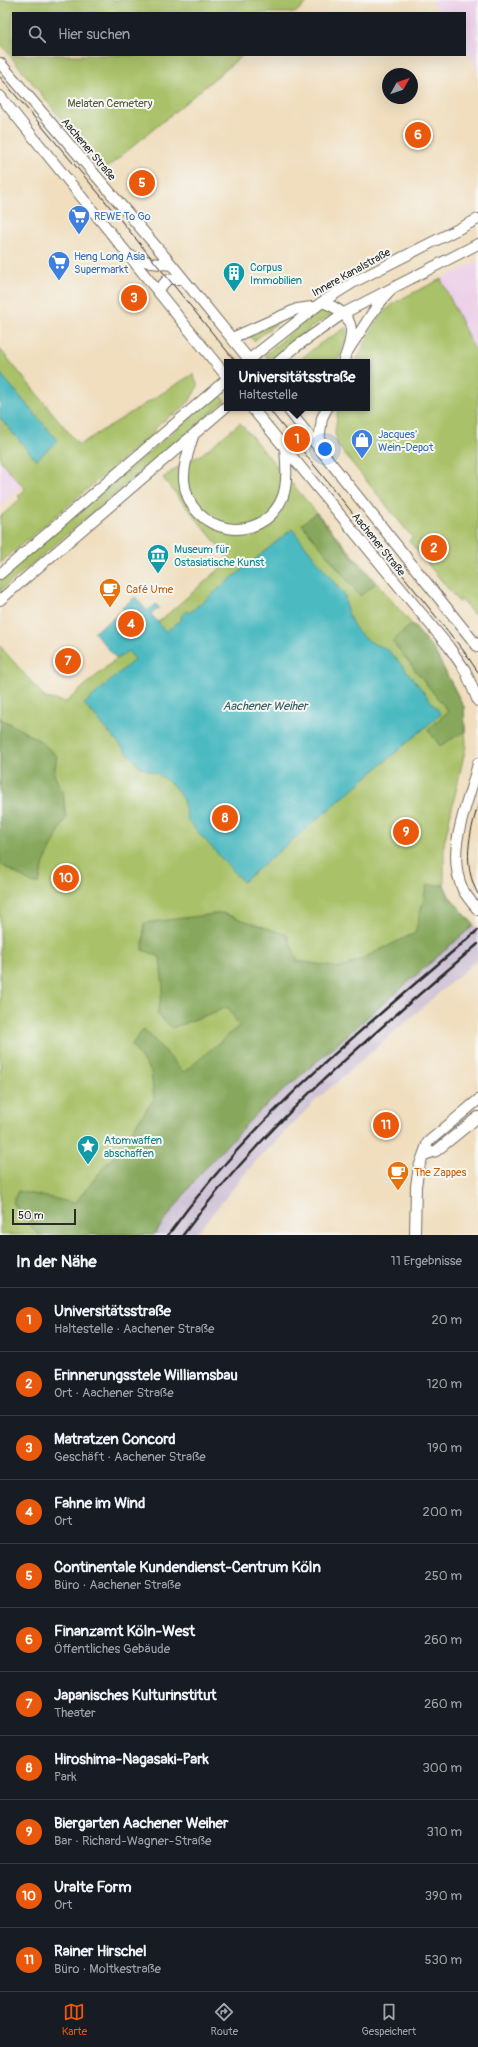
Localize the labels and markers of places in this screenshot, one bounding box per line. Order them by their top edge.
pin: 6 [405,120,431,150]
pin: 5 [129,168,155,198]
supermarket icon: REWE To Go [66,203,92,236]
place label: REWE To Go [94,210,151,223]
supermarket icon: Heng Long Asia Supermarkt [46,249,72,282]
place label: Heng Long Asia Supermarkt [74,250,145,276]
building icon: Corpus Immobilien [221,260,247,293]
place label: Corpus Immobilien [250,261,302,287]
pin: 3 [121,283,147,313]
pin: 1 [284,424,310,454]
shop icon: Jacques' Wein-Depot [349,427,375,460]
place label: Jacques' Wein-Depot [378,428,434,454]
pin: 2 [421,533,447,563]
museum icon: Museum für Ostasiatische Kunst [145,542,171,575]
place label: Museum für Ostasiatische Kunst [174,543,265,569]
cafe icon: Café Ume [97,576,123,609]
place label: Café Ume [126,583,174,596]
pin: 4 [118,609,144,639]
pin: 7 [55,646,81,676]
pin: 8 [212,803,238,833]
pin: 9 [393,817,419,847]
pin: 10 [53,863,79,893]
pin: 11 [373,1110,399,1140]
place icon: Atomwaffen abschaffen [75,1133,101,1166]
place label: Atomwaffen abschaffen [104,1134,162,1160]
cafe icon: The Zappes [385,1159,411,1192]
place label: The Zappes [414,1166,466,1179]

